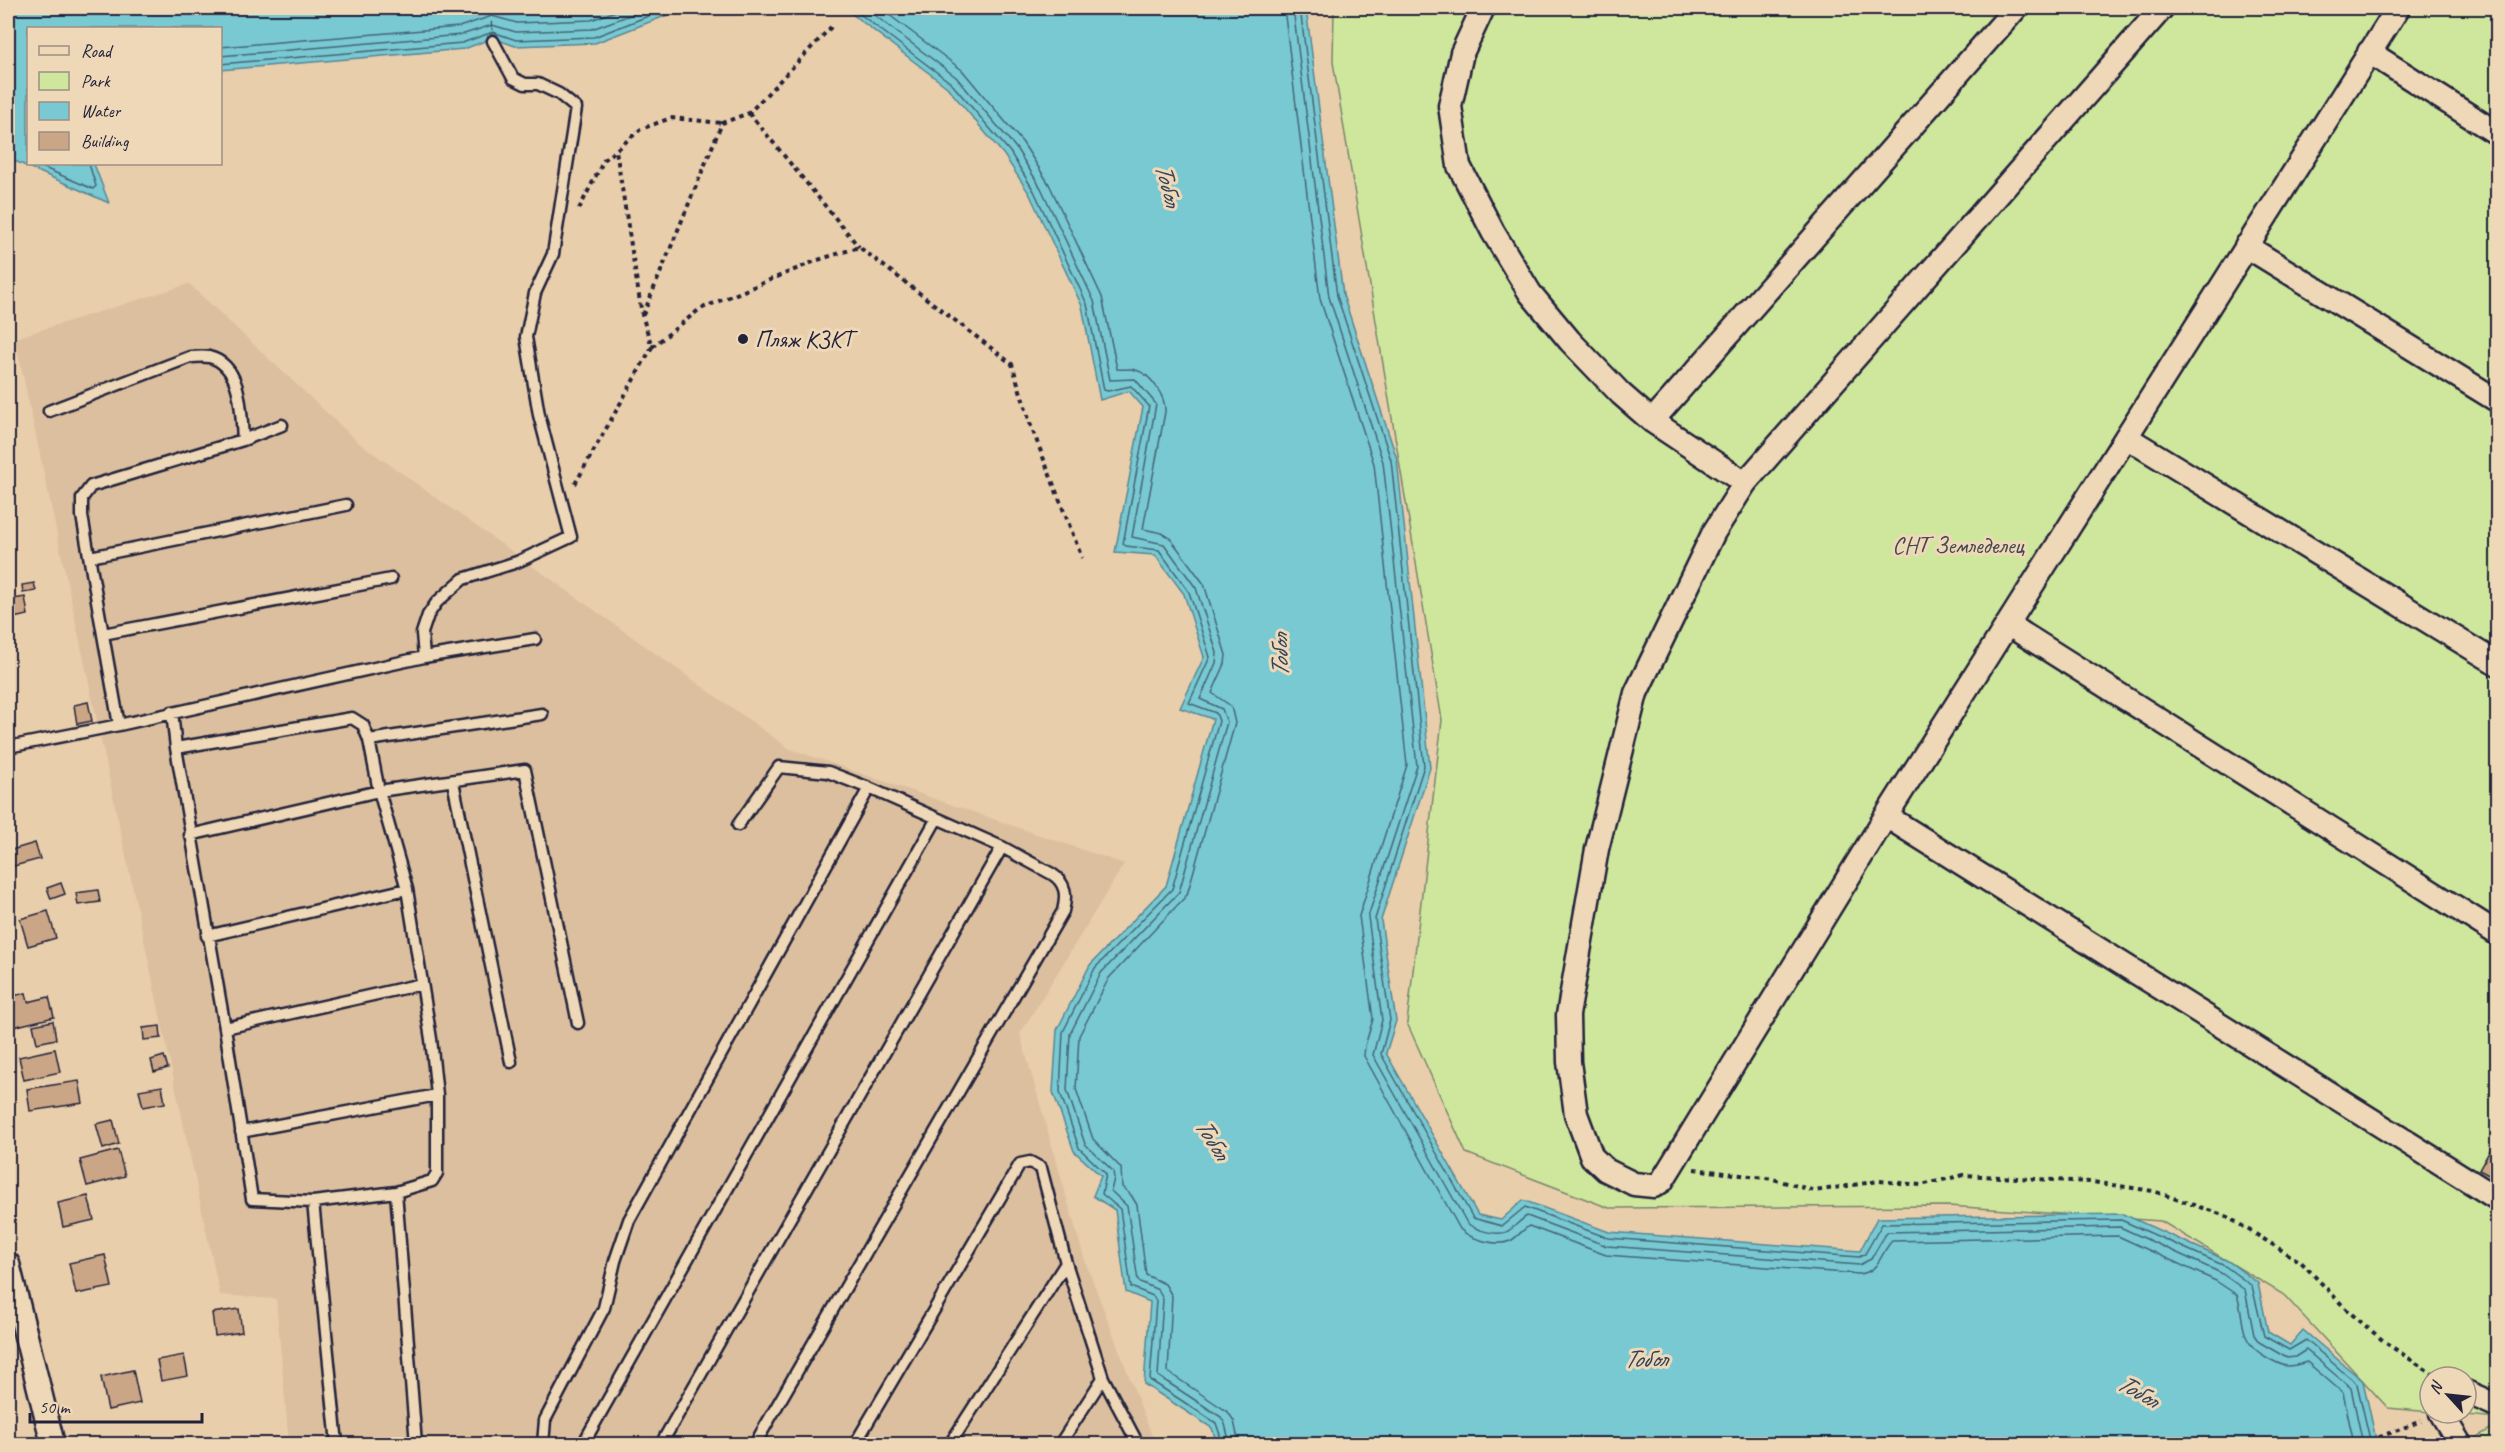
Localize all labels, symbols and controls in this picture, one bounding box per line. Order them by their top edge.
legend [27,27,222,165]
text: Road [81,40,114,62]
text: Park [81,70,111,92]
text: Water [81,100,122,122]
text: Building [81,130,130,152]
water label: Тобол [1147,159,1191,213]
place label: Пляж КЗКТ [755,324,859,354]
marker: Пляж КЗКТ [736,332,750,346]
park label: СНТ Земледелец [1892,530,2026,560]
water label: Тобол [1263,630,1296,678]
water label: Тобол [1187,1111,1240,1169]
water label: Тобол [1623,1342,1671,1375]
water label: Тобол [2111,1365,2168,1418]
north arrow [2418,1365,2478,1425]
text: N [2424,1377,2448,1398]
scale bar [30,1386,202,1424]
text: 50 m [39,1396,72,1418]

